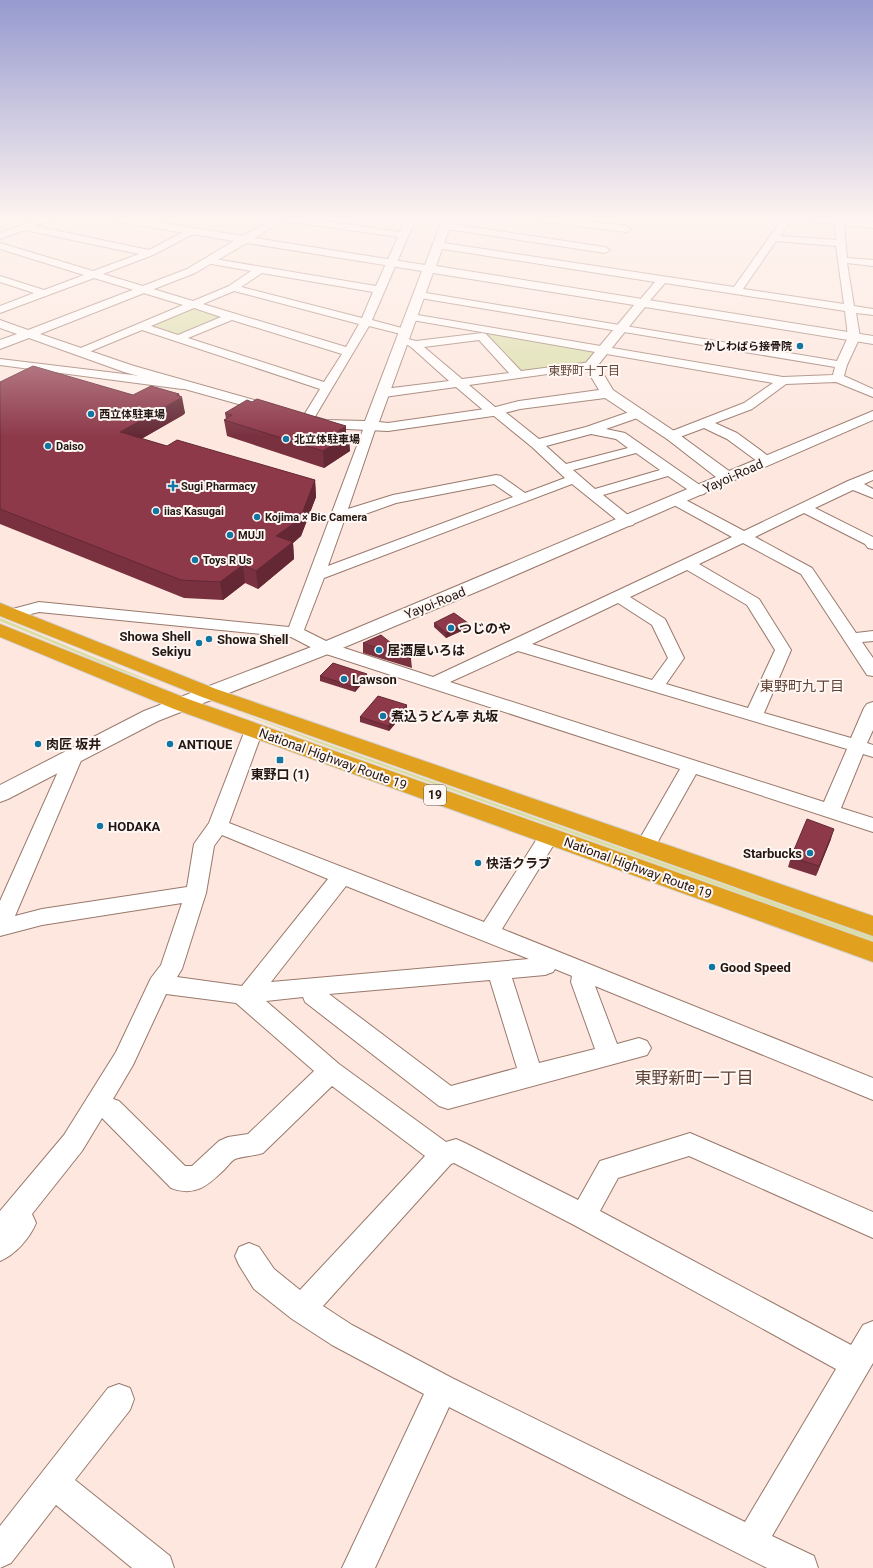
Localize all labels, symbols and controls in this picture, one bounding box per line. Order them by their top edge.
place label: かしわばら接骨院 [704,340,792,353]
marker: かしわばら接骨院 [795,341,805,351]
district label: 東野町十丁目 [548,364,620,378]
place label: 西立体駐車場 [99,408,165,421]
marker: 西立体駐車場 [86,409,96,419]
place label: 北立体駐車場 [294,433,360,446]
marker: 北立体駐車場 [281,434,291,444]
place label: Daiso [56,440,84,453]
marker: Daiso [43,441,53,451]
street label: Yayoi-Road [701,456,765,496]
place label: Sugi Pharmacy [181,480,256,493]
marker: Sugi Pharmacy [168,481,178,491]
place label: iias Kasugai [164,505,224,518]
marker: iias Kasugai [151,506,161,516]
place label: Kojima × Bic Camera [265,511,367,524]
marker: Kojima × Bic Camera [252,512,262,522]
place label: MUJI [238,529,264,542]
marker: MUJI [225,530,235,540]
place label: Toys R Us [203,554,252,567]
marker: Toys R Us [190,555,200,565]
street label: Yayoi-Road [402,584,468,622]
place label: つじのや [459,621,511,636]
marker: つじのや [446,623,456,633]
place label: Showa Shell Sekiyu [119,629,191,659]
place label: Showa Shell [217,632,289,647]
marker: Showa Shell [204,634,214,644]
marker: Showa Shell Sekiyu [194,638,204,648]
place label: 居酒屋いろは [387,643,465,658]
marker: 居酒屋いろは [374,645,384,655]
place label: Lawson [352,672,397,687]
marker: Lawson [339,674,349,684]
district label: 東野町九丁目 [760,678,844,694]
place label: 煮込うどん亭 丸坂 [391,709,498,724]
marker: 煮込うどん亭 丸坂 [378,711,388,721]
street label: National Highway Route 19 [257,725,409,793]
place label: 肉匠 坂井 [46,737,101,752]
place label: ANTIQUE [178,737,233,752]
marker: 肉匠 坂井 [33,739,43,749]
marker: ANTIQUE [165,739,175,749]
marker: 東野口 (1) [275,755,285,765]
place label: 東野口 (1) [251,767,309,782]
road number: 19 [424,785,446,805]
place label: HODAKA [108,819,160,834]
marker: HODAKA [95,821,105,831]
street label: National Highway Route 19 [562,834,714,902]
place label: Starbucks [743,846,802,861]
marker: Starbucks [805,848,815,858]
place label: 快活クラブ [486,856,551,871]
marker: 快活クラブ [473,858,483,868]
place label: Good Speed [720,960,791,975]
marker: Good Speed [707,962,717,972]
district label: 東野新町一丁目 [635,1068,754,1088]

